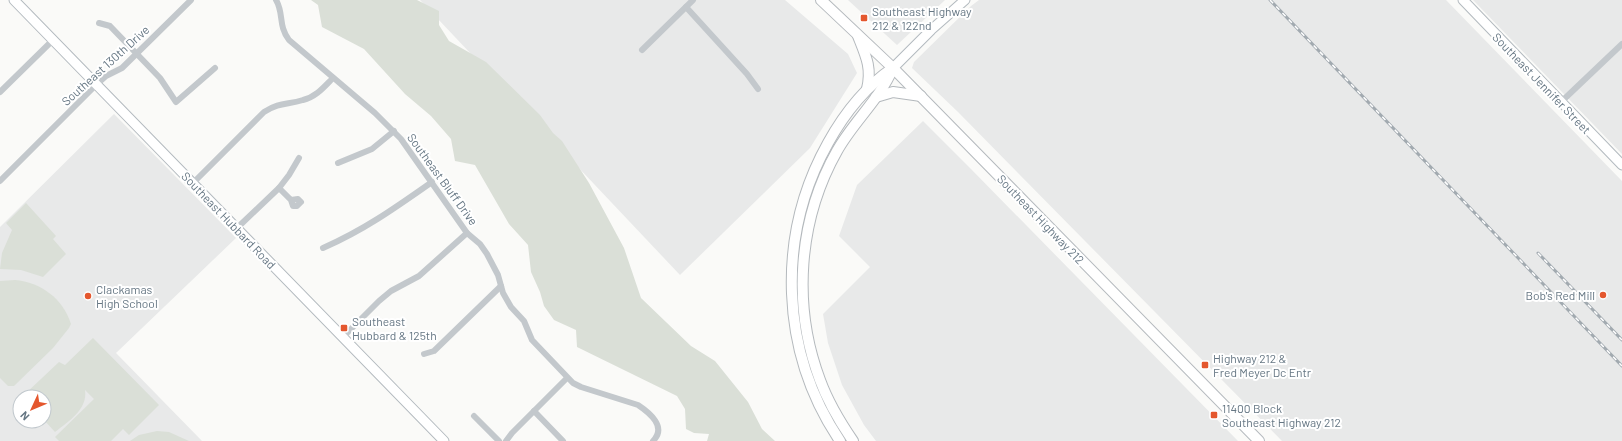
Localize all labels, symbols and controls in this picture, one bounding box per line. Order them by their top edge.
place label: Southeast Highway 212 & 122nd [872,4,972,32]
marker: Southeast Highway 212 & 122nd [859,13,869,23]
street label: Southeast 130th Drive [58,22,152,108]
street label: Southeast Jennifer Street [1490,30,1594,136]
street label: Southeast Bluff Drive [405,130,481,228]
street label: Southeast Hubbard Road [179,169,279,271]
street label: Southeast Highway 212 [995,171,1087,267]
place label: Clackamas High School [96,282,158,310]
place label: Bob's Red Mill [1525,288,1595,302]
marker: Bob's Red Mill [1598,290,1608,300]
marker: Clackamas High School [83,291,93,301]
place label: Southeast Hubbard & 125th [352,314,437,342]
marker: Southeast Hubbard & 125th [339,323,349,333]
place label: Highway 212 & Fred Meyer Dc Entr [1213,351,1312,379]
marker: Highway 212 & Fred Meyer Dc Entr [1200,360,1210,370]
north arrow [12,389,52,429]
place label: 11400 Block Southeast Highway 212 [1222,401,1341,429]
text: N [17,409,32,423]
marker: 11400 Block Southeast Highway 212 [1209,410,1219,420]

